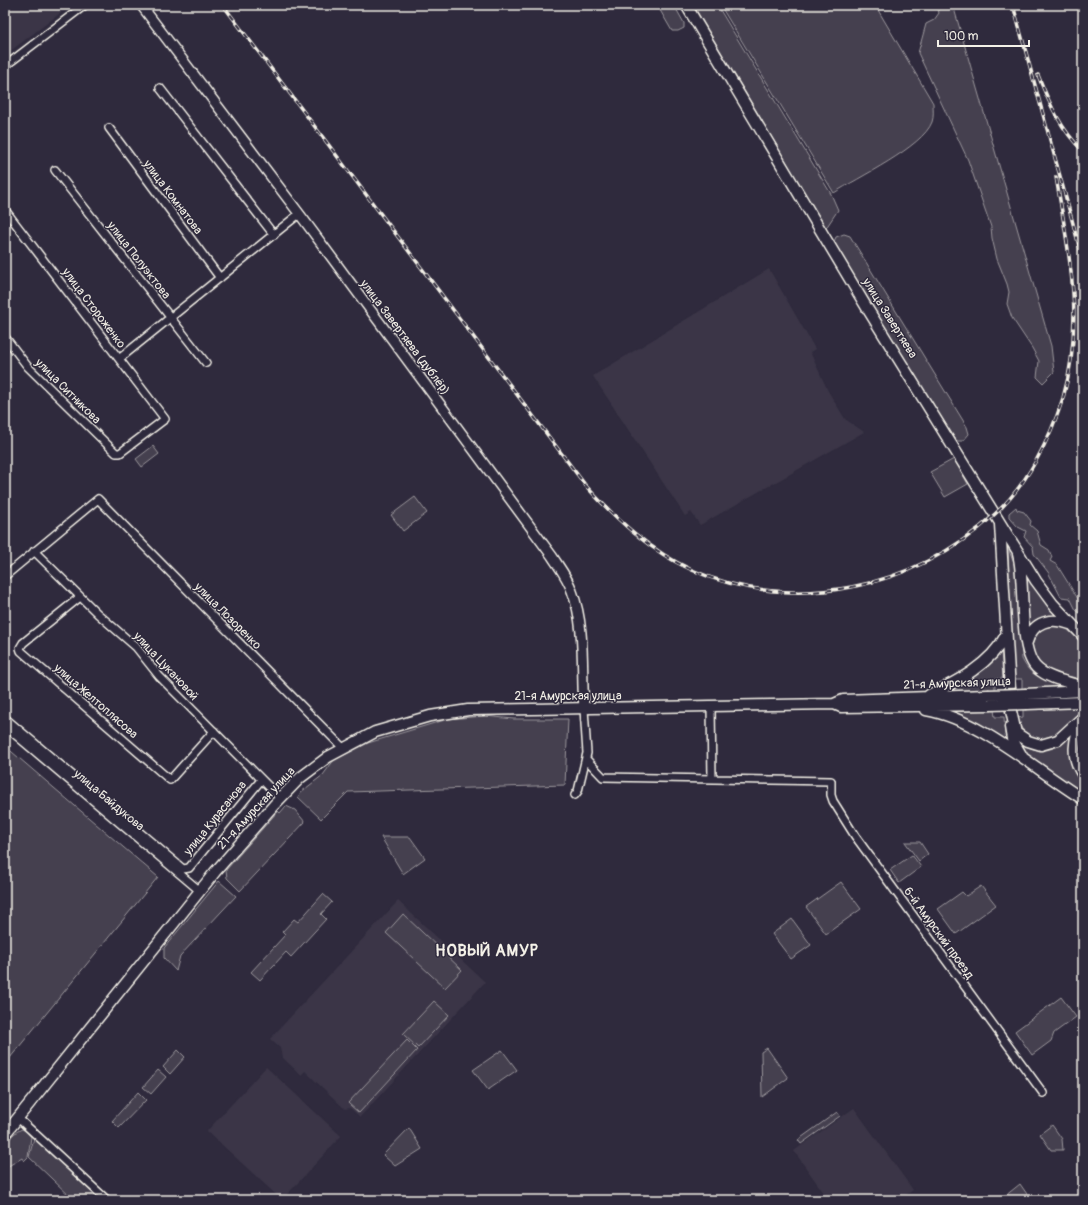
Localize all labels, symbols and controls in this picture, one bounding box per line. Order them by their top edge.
scale bar [938,22,1029,48]
text: 100 m [944,29,979,44]
street label: улица Комнатова [139,156,206,238]
street label: улица Полуэктова [103,218,174,302]
street label: улица Стороженко [58,264,129,352]
street label: улица Завертяева [858,275,920,362]
street label: улица Завертяева (дублёр) [356,276,453,398]
street label: улица Ситникова [31,355,104,428]
street label: улица Лозоренко [190,579,265,653]
street label: улица Цукановой [129,628,201,704]
street label: улица Желтоплясова [50,660,141,742]
street label: 21-я Амурская улица [903,674,1011,693]
street label: 21-я Амурская улица [514,689,622,704]
street label: 21-я Амурская улица [214,764,299,853]
street label: улица Байдукова [70,766,147,835]
street label: улица Курасанова [180,778,250,859]
street label: 6-й Амурский проезд [900,884,977,983]
district label: НОВЫЙ АМУР [435,941,539,961]

